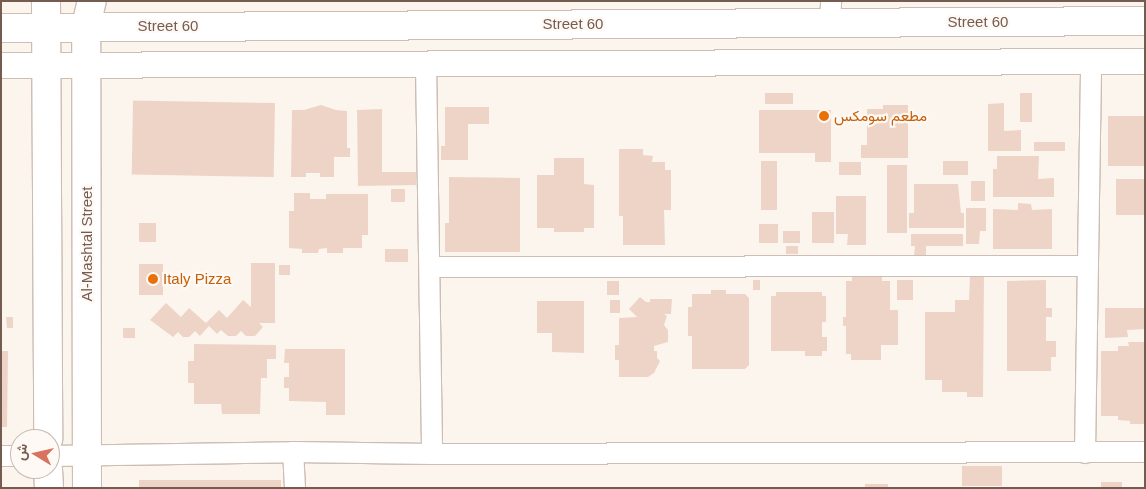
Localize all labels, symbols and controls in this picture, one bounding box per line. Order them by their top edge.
street label: Street 60 [948,13,1008,31]
street label: Street 60 [543,15,603,33]
street label: Street 60 [138,17,198,35]
place label: مطعم سومكس [834,107,927,125]
marker: مطعم سومكس [818,110,830,122]
street label: Al-Mashtal Street [78,186,96,302]
place label: Italy Pizza [163,270,231,288]
marker: Italy Pizza [147,273,159,285]
north arrow [10,429,60,479]
text: ش [12,442,30,461]

